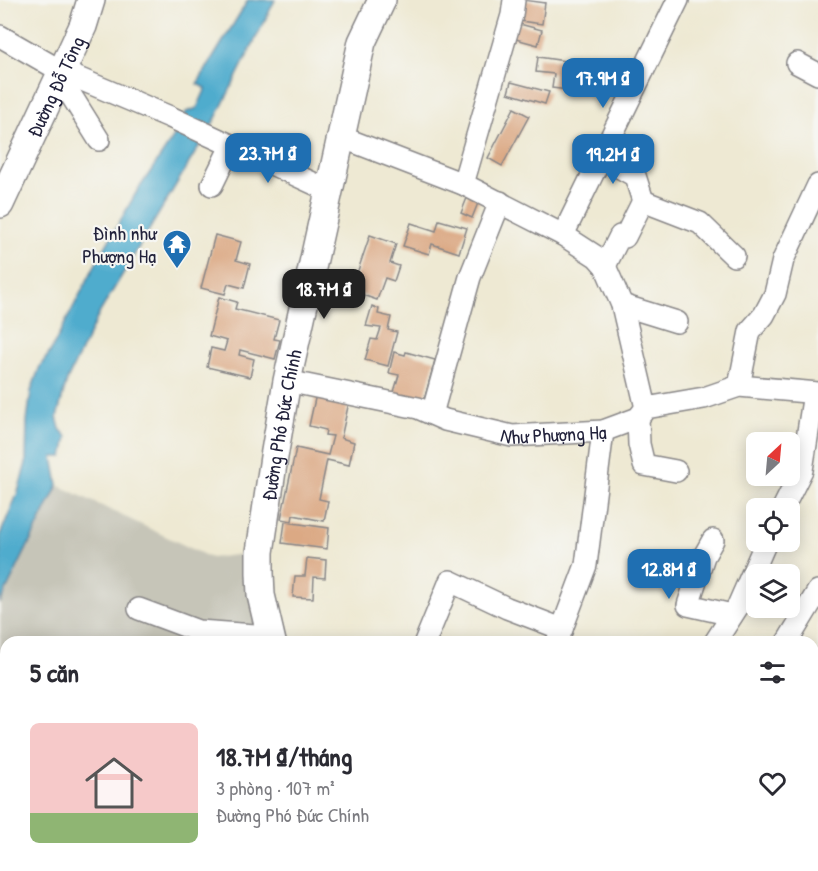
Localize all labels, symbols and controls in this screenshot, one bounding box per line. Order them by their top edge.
street label: Đường Đỗ Tông [20,31,90,141]
pin: 17.9M ₫ [548,58,658,109]
text: 17.9M ₫ [576,64,630,91]
pin: 23.7M ₫ [213,133,323,184]
pin: 19.2M ₫ [558,134,668,185]
text: 23.7M ₫ [239,139,297,166]
text: 19.2M ₫ [586,140,640,167]
place label: Đình như Phượng Hạ [82,219,158,269]
temple icon: Đình như Phượng Hạ [161,228,193,270]
pin: 18.7M ₫ [269,269,379,320]
text: 18.7M ₫ [296,275,352,302]
street label: Đường Phó Đức Chính [254,347,307,502]
street label: Như Phượng Hạ [498,417,607,449]
north arrow [746,432,800,486]
map controls [746,432,800,618]
button: locate [746,498,800,552]
pin: 12.8M ₫ [614,549,724,600]
text: 12.8M ₫ [642,555,696,582]
button: layers [746,564,800,618]
text: 5 căn [30,655,79,690]
icon: filters [756,656,789,689]
text: 18.7M ₫/tháng [216,739,352,774]
icon: home [78,747,150,819]
icon: heart [756,767,789,800]
text: 3 phòng · 107 m² [216,774,335,801]
text: Đường Phó Đức Chính [216,801,369,828]

